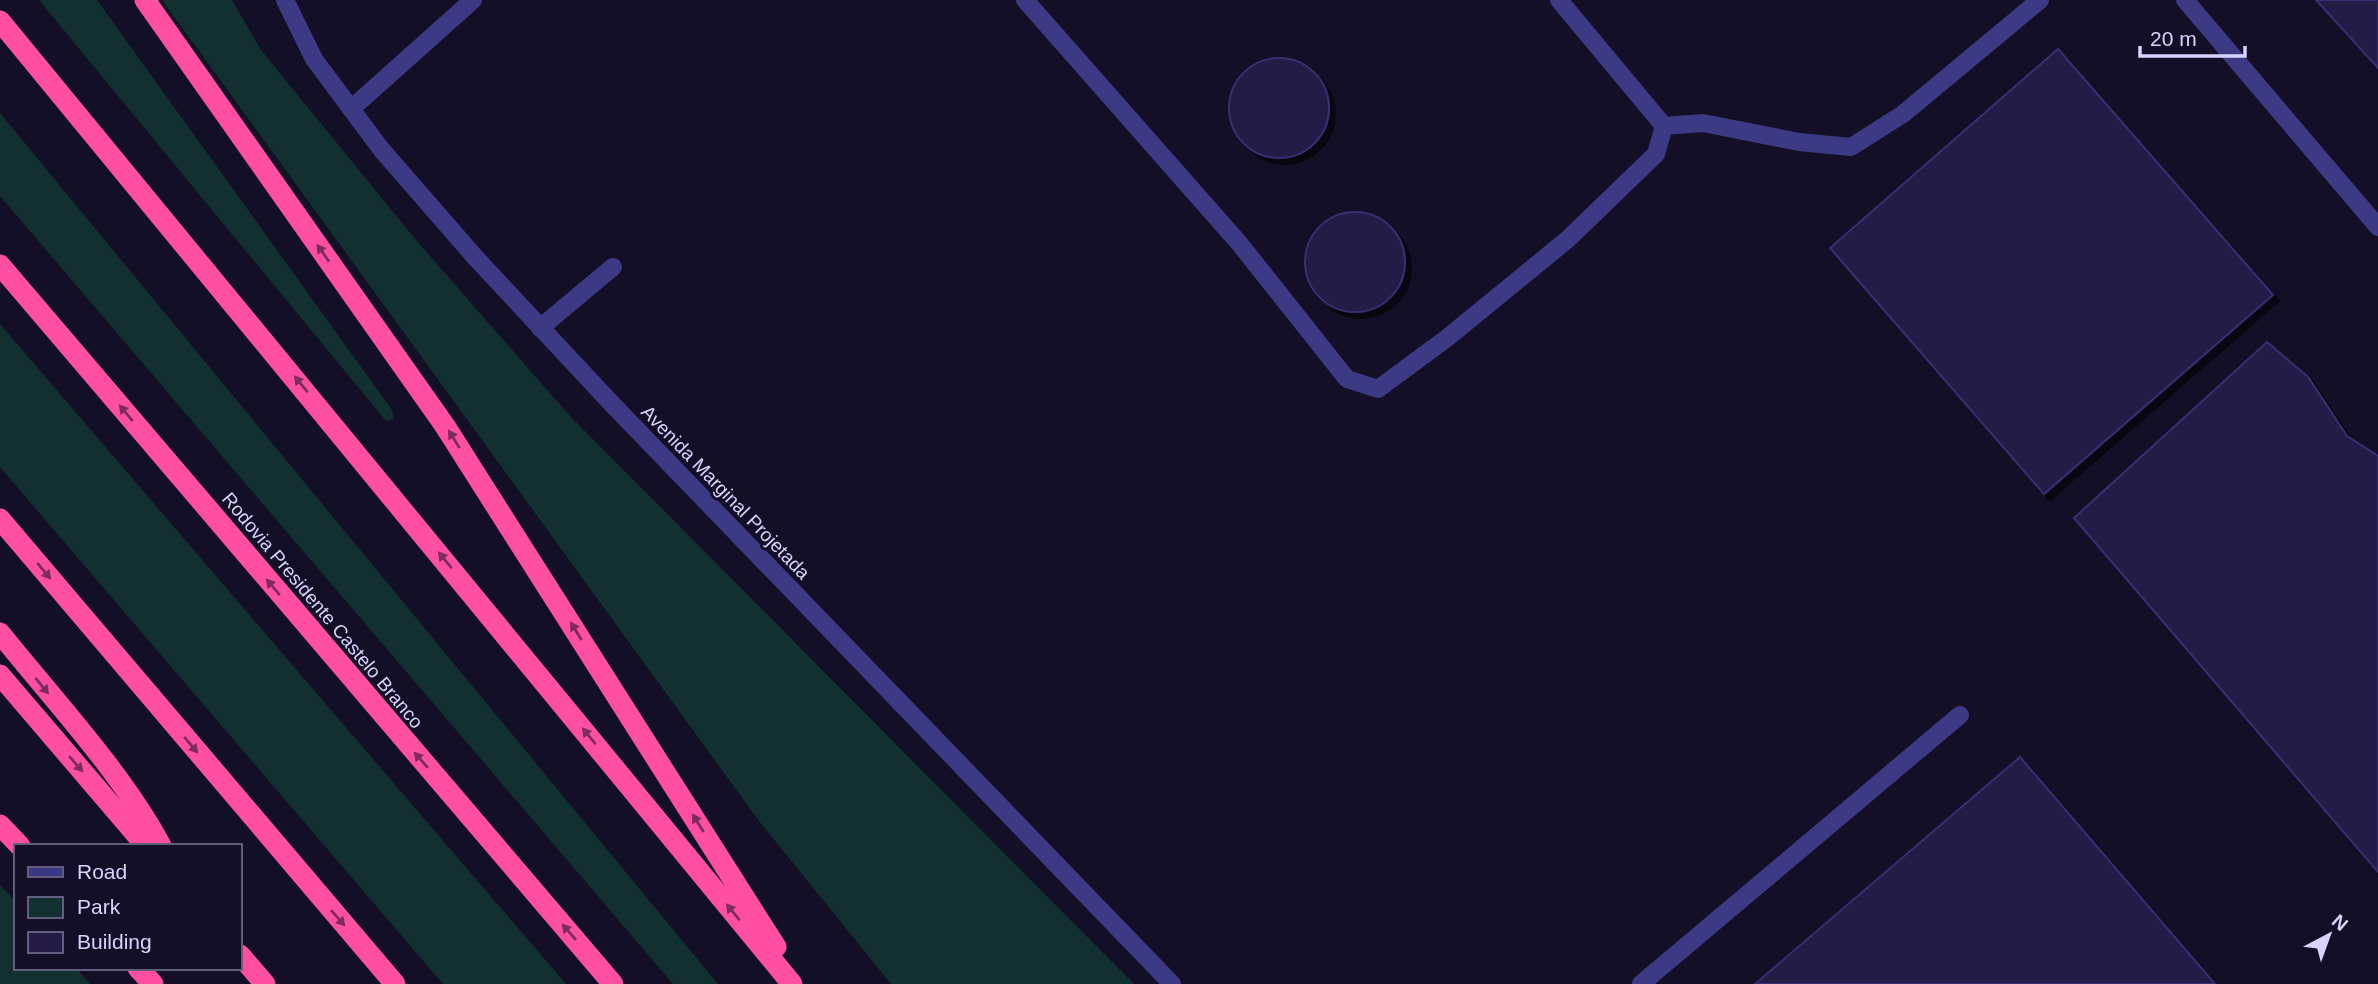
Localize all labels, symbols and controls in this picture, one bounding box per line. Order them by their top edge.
scale bar [2140,14,2245,58]
text: 20 m [2150,27,2197,50]
one-way arrow [316,244,330,262]
one-way arrow [294,376,309,393]
street label: Avenida Marginal Projetada [637,401,814,584]
one-way arrow [118,405,133,423]
one-way arrow [447,429,460,449]
street label: Rodovia Presidente Castelo Branco [218,488,427,732]
one-way arrow [438,552,453,569]
one-way arrow [36,562,51,579]
one-way arrow [266,578,281,595]
one-way arrow [569,621,582,641]
one-way arrow [35,677,50,695]
one-way arrow [582,728,597,745]
one-way arrow [183,736,198,753]
one-way arrow [414,751,429,768]
one-way arrow [68,755,84,773]
one-way arrow [691,813,704,833]
legend [14,844,242,970]
text: Road [77,860,127,883]
text: Park [77,895,121,918]
north arrow [2294,900,2364,970]
one-way arrow [726,904,741,922]
one-way arrow [330,909,346,927]
text: N [2328,910,2352,935]
one-way arrow [561,923,577,941]
text: Building [77,930,152,953]

